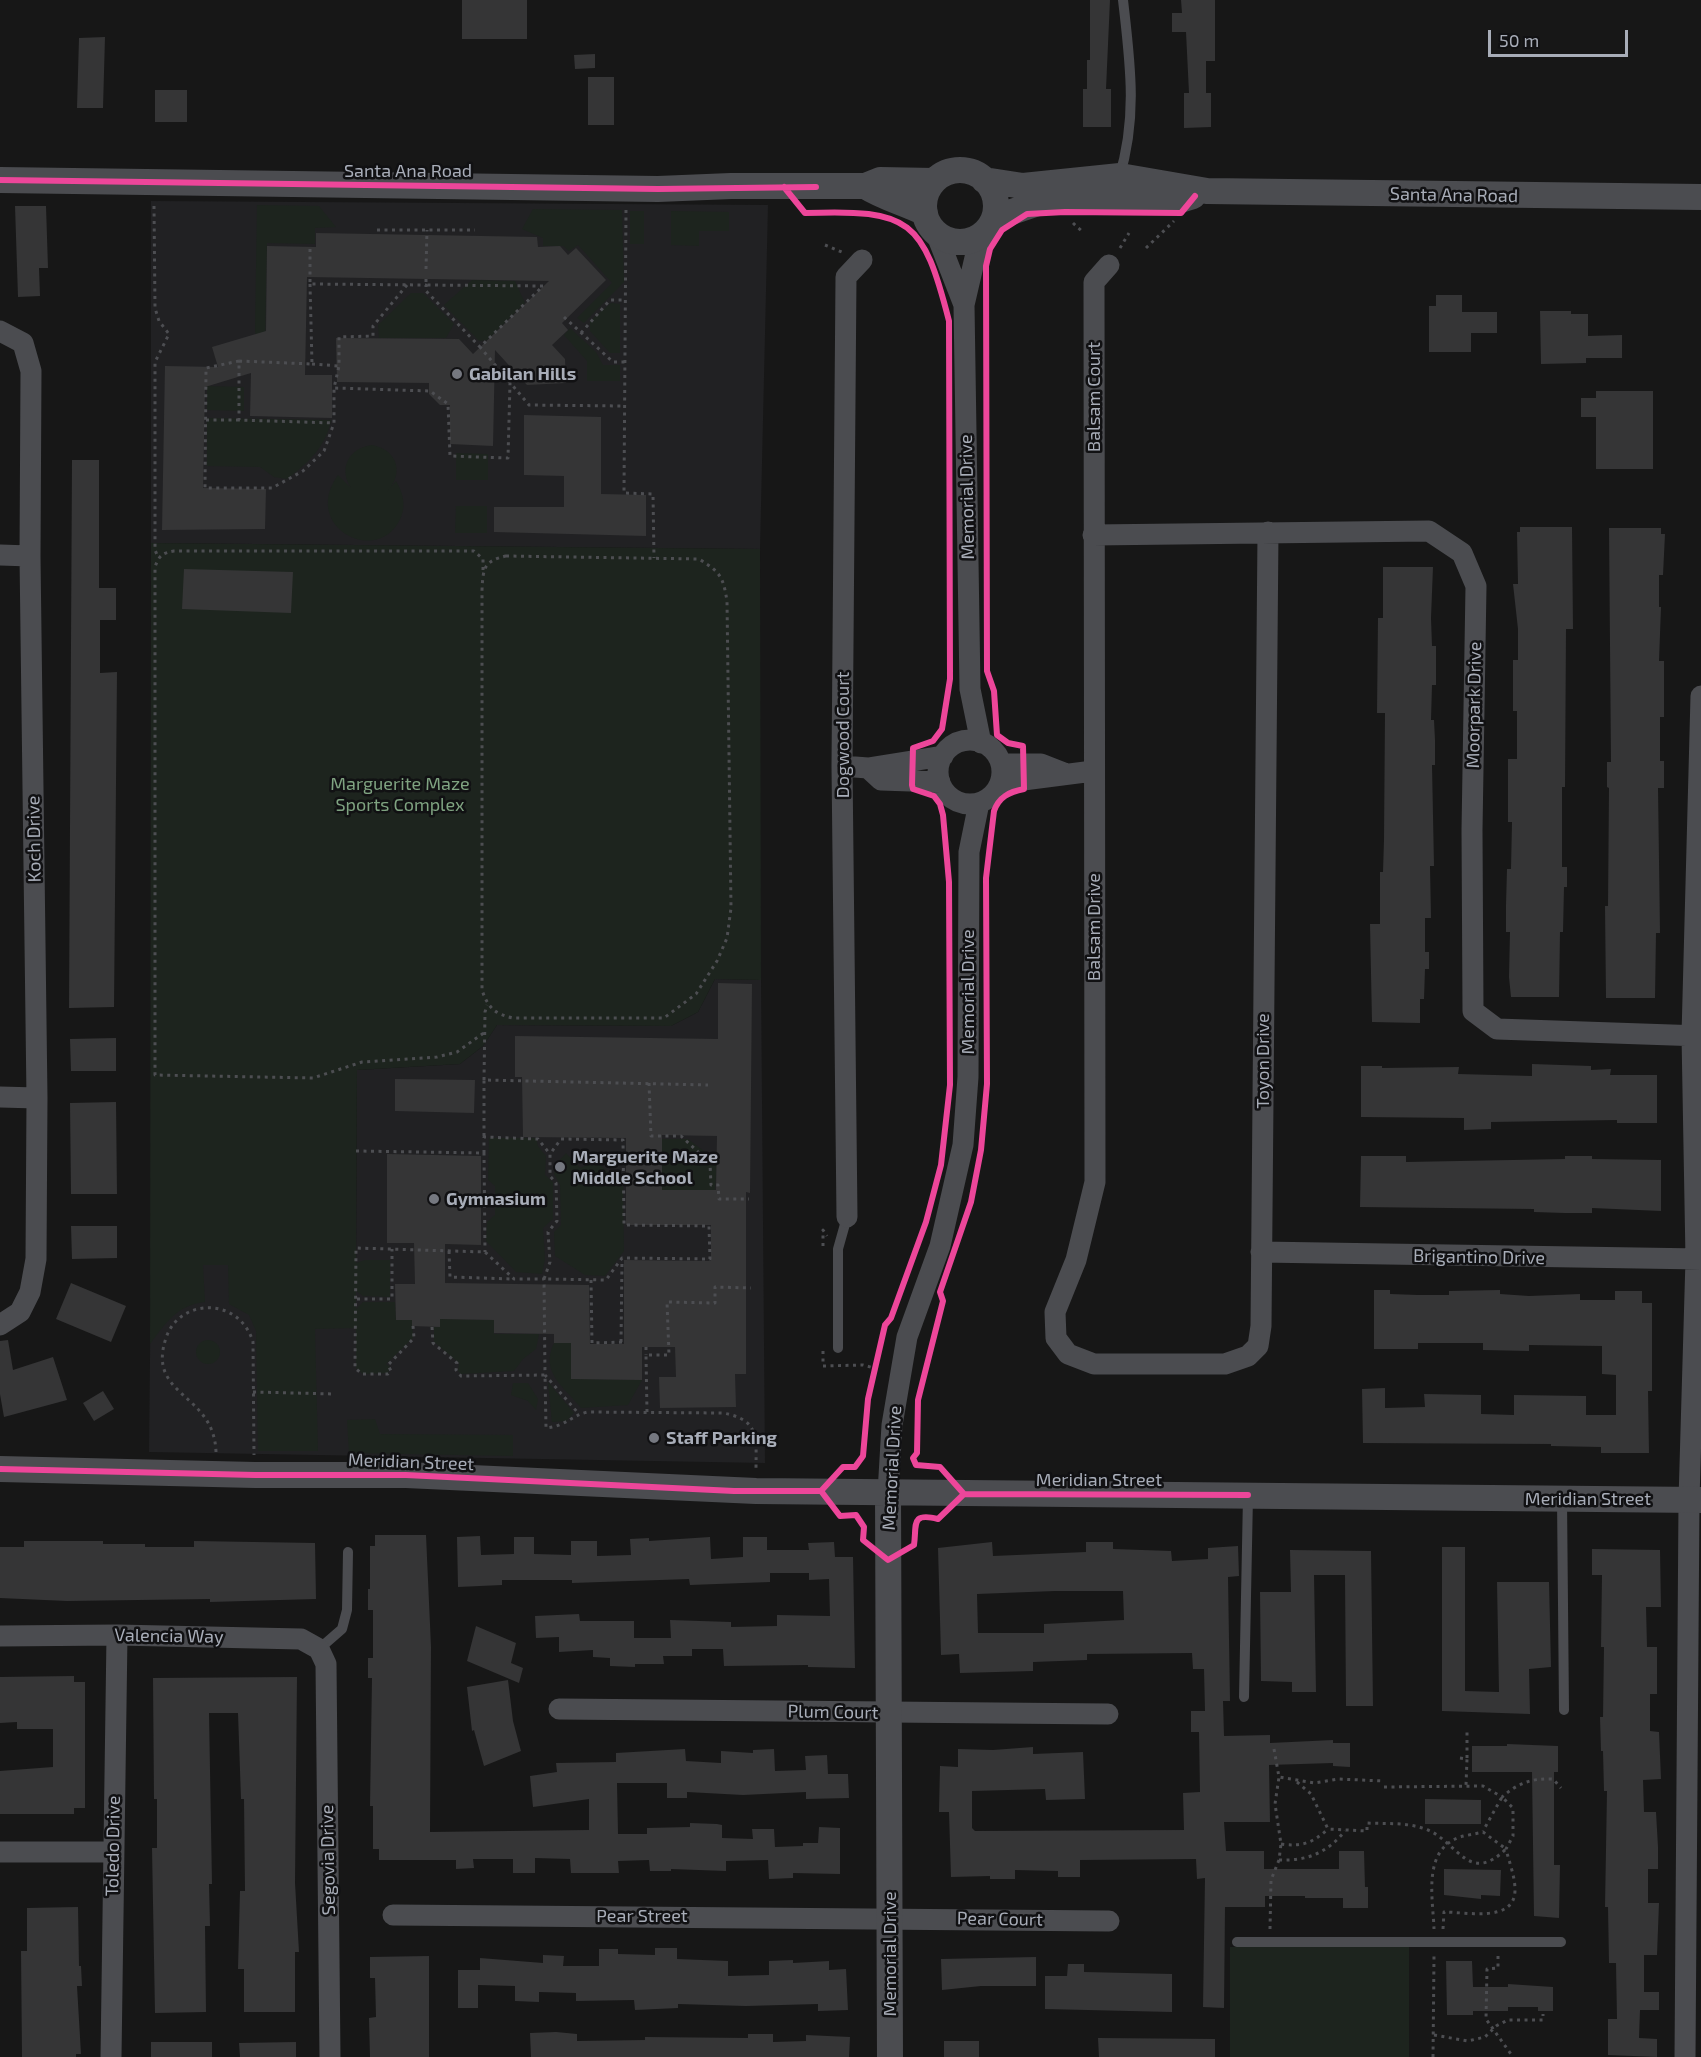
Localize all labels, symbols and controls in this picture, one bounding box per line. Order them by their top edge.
scale bar [1491,18,1630,56]
text: 50 m [1499,29,1539,51]
street label: Santa Ana Road [344,160,472,182]
street label: Santa Ana Road [1390,183,1518,207]
street label: Balsam Court [1083,342,1105,452]
place label: Gabilan Hills [469,363,576,385]
marker: Gabilan Hills [450,367,464,381]
street label: Memorial Drive [955,434,979,560]
street label: Moorpark Drive [1462,641,1486,769]
street label: Dogwood Court [832,672,854,798]
park label: Marguerite Maze Sports Complex [330,773,470,816]
street label: Koch Drive [22,796,46,882]
street label: Balsam Drive [1083,873,1105,981]
street label: Memorial Drive [957,929,979,1055]
street label: Toyon Drive [1252,1013,1274,1109]
place label: Marguerite Maze Middle School [572,1146,718,1188]
marker: Marguerite Maze Middle School [553,1160,567,1174]
place label: Gymnasium [446,1188,546,1210]
marker: Gymnasium [427,1192,441,1206]
street label: Brigantino Drive [1413,1245,1545,1269]
street label: Memorial Drive [878,1405,906,1531]
place label: Staff Parking [666,1427,777,1449]
marker: Staff Parking [647,1431,661,1445]
street label: Meridian Street [348,1449,474,1475]
street label: Meridian Street [1036,1469,1162,1491]
street label: Meridian Street [1525,1488,1651,1510]
street label: Valencia Way [114,1624,224,1648]
street label: Plum Court [787,1700,879,1724]
street label: Toledo Drive [101,1795,125,1897]
street label: Segovia Drive [316,1805,340,1915]
street label: Memorial Drive [879,1891,901,2017]
street label: Pear Street [596,1905,688,1927]
street label: Pear Court [957,1907,1043,1931]

